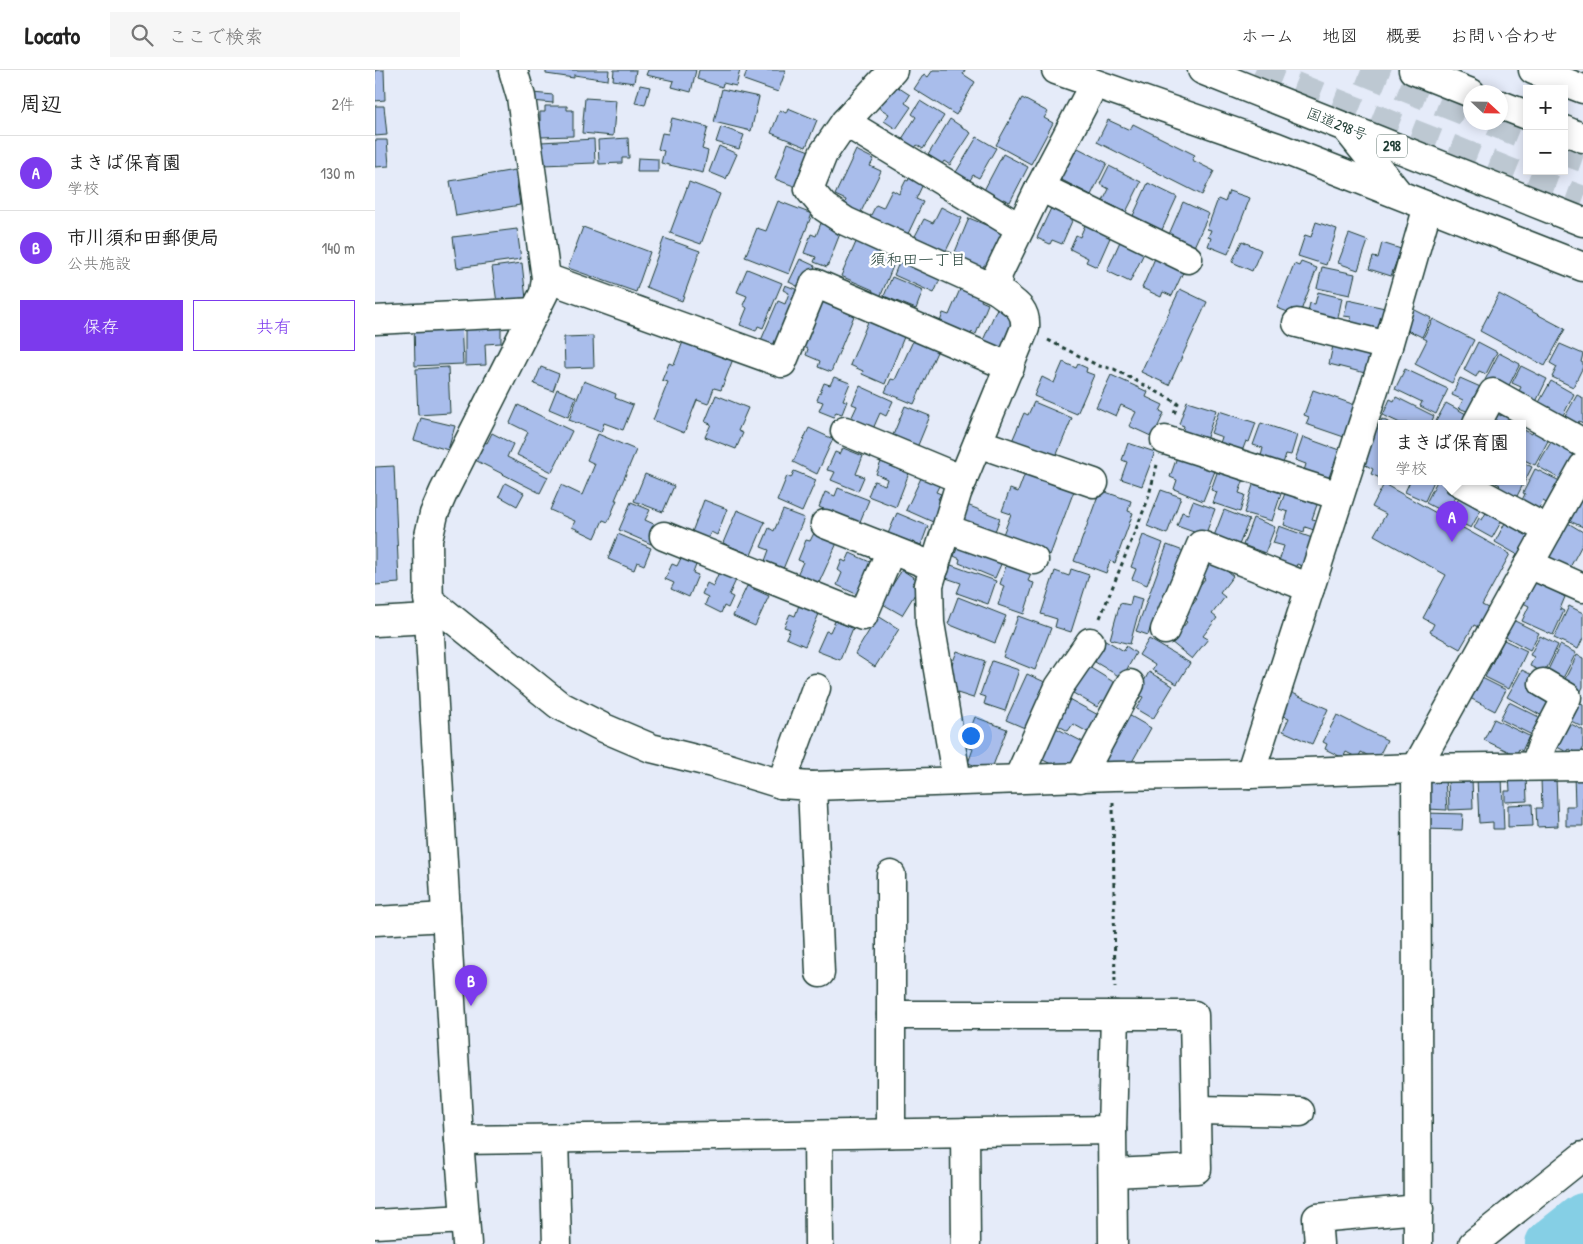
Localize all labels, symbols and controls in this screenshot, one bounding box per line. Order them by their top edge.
search box [110,12,460,57]
text: Locato [25,19,80,51]
icon: search [128,21,156,49]
text: ここで検索 [168,23,263,49]
text: ホーム [1241,23,1294,48]
text: 地図 [1322,23,1358,48]
text: 概要 [1386,23,1422,48]
text: お問い合わせ [1450,23,1558,48]
north arrow [1463,85,1508,130]
map controls [1523,85,1568,175]
button: + [1523,85,1568,130]
text: 周辺 [20,89,62,118]
text: 2件 [332,93,355,115]
street label: 国道298号 [1304,102,1371,145]
button: − [1523,130,1568,175]
road number: 298 [1377,134,1407,158]
text: まきば保育園 [67,149,181,175]
text: A [32,162,40,184]
text: 130 m [320,162,355,184]
text: 学校 [67,177,99,199]
text: 市川須和田郵便局 [67,224,219,250]
text: B [32,237,40,259]
text: 140 m [321,237,355,259]
district label: 須和田一丁目 [870,248,966,270]
text: 公共施設 [67,252,131,274]
button: 保存 [20,300,183,351]
button: 共有 [193,300,355,351]
popup [1378,420,1526,485]
text: まきば保育園 [1395,429,1509,455]
text: 学校 [1395,457,1427,479]
pin: A [1436,501,1468,542]
your location [958,723,984,749]
pin: B [455,965,487,1006]

